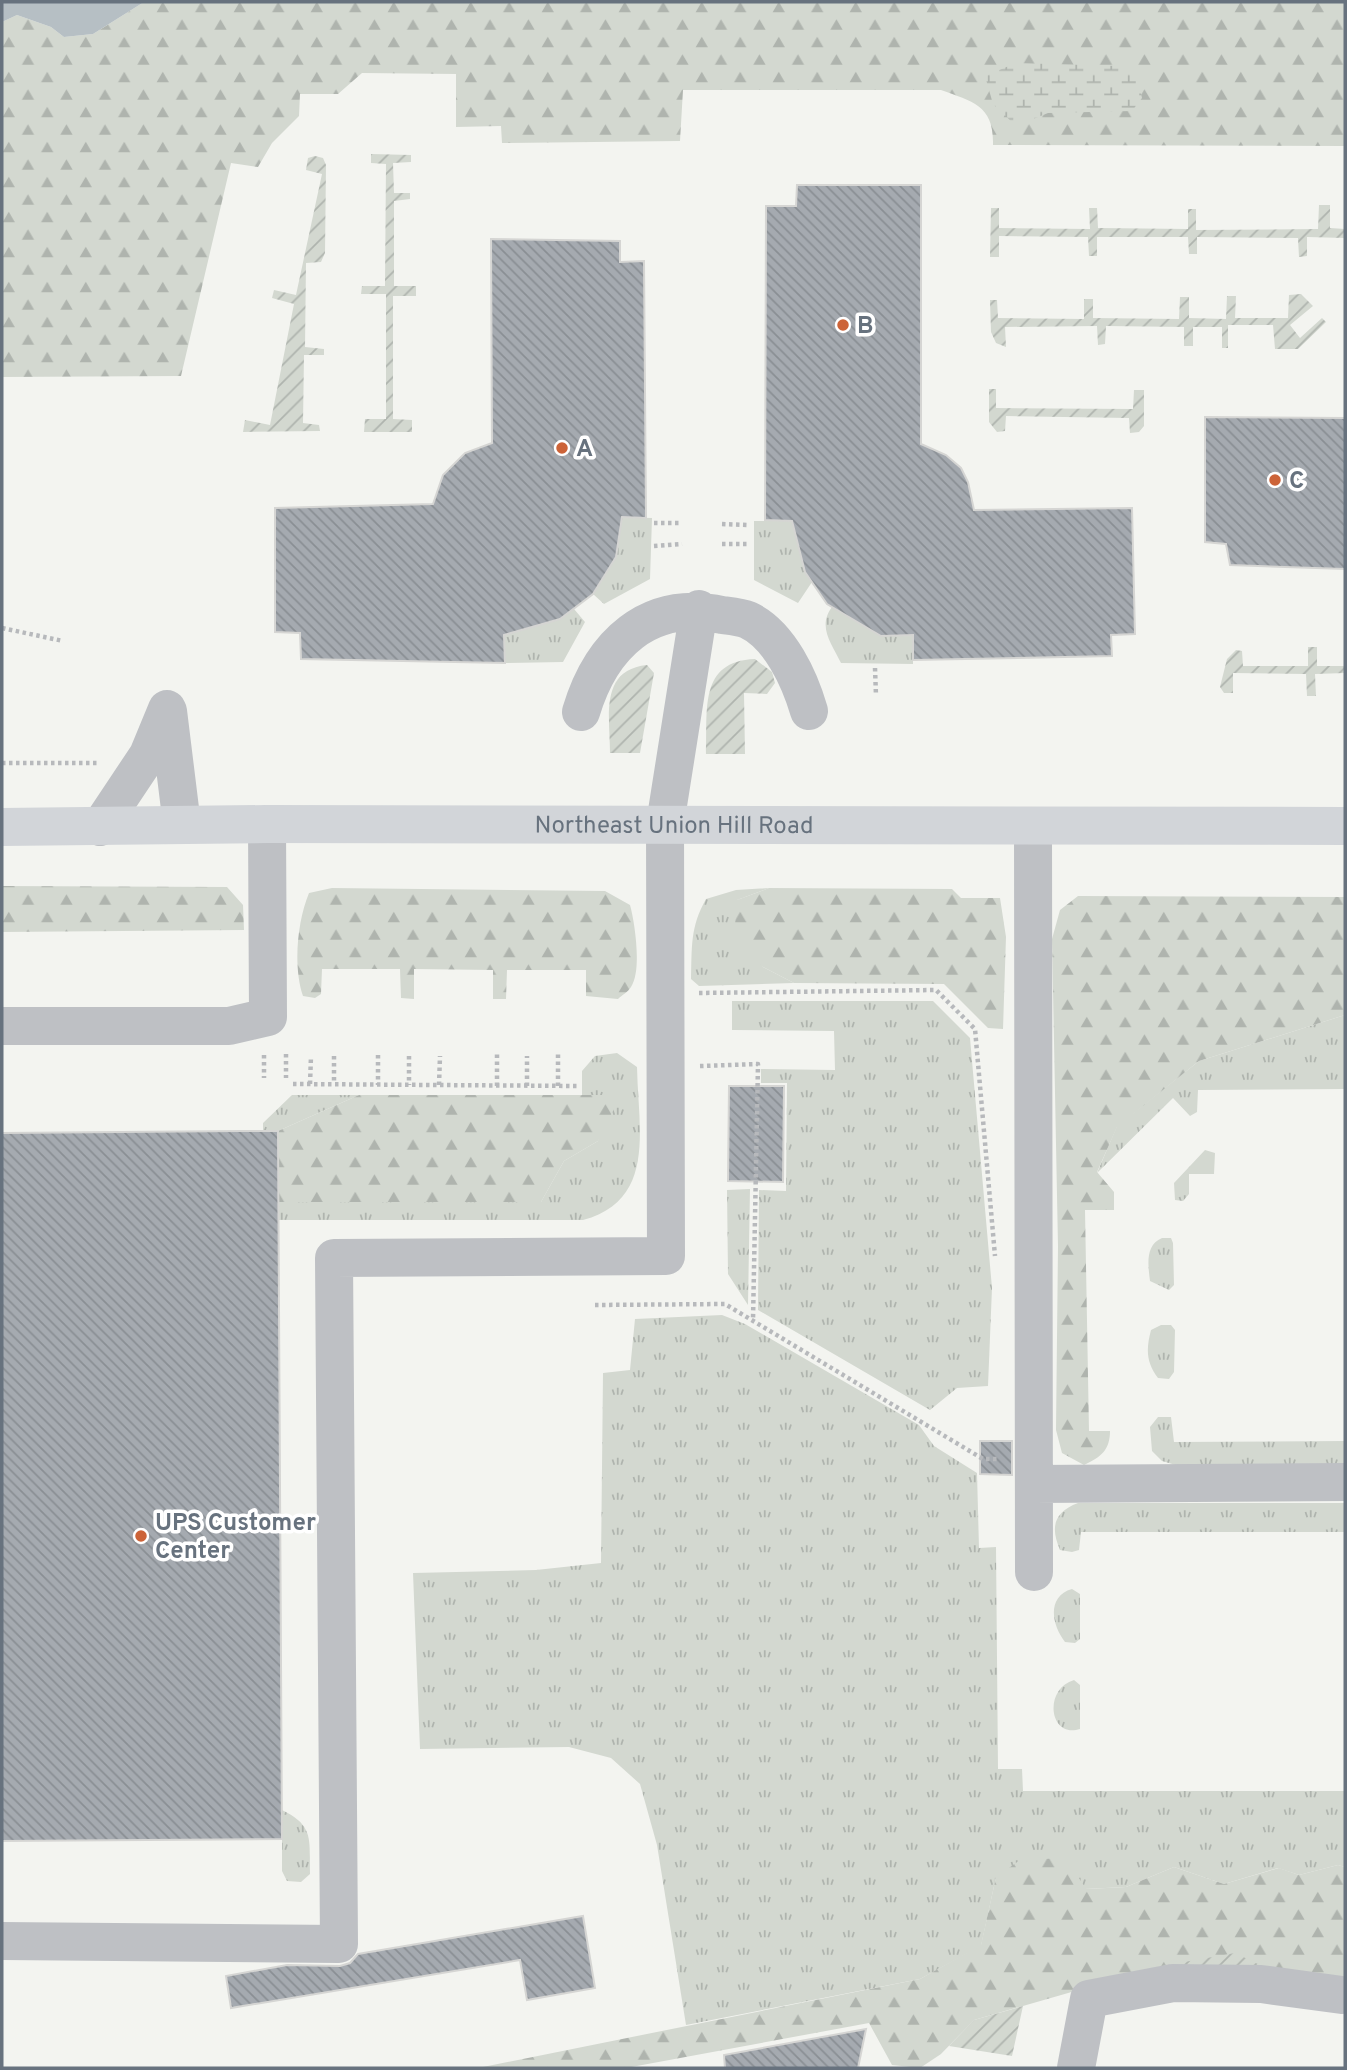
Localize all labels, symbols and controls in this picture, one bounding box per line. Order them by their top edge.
place label: B [857,312,874,342]
marker: B [835,317,851,333]
place label: A [576,435,593,465]
marker: A [554,440,570,456]
place label: C [1289,467,1304,497]
marker: C [1267,472,1283,488]
street label: Northeast Union Hill Road [534,811,814,842]
place label: UPS Customer Center [155,1509,316,1567]
marker: UPS Customer Center [133,1528,149,1544]

